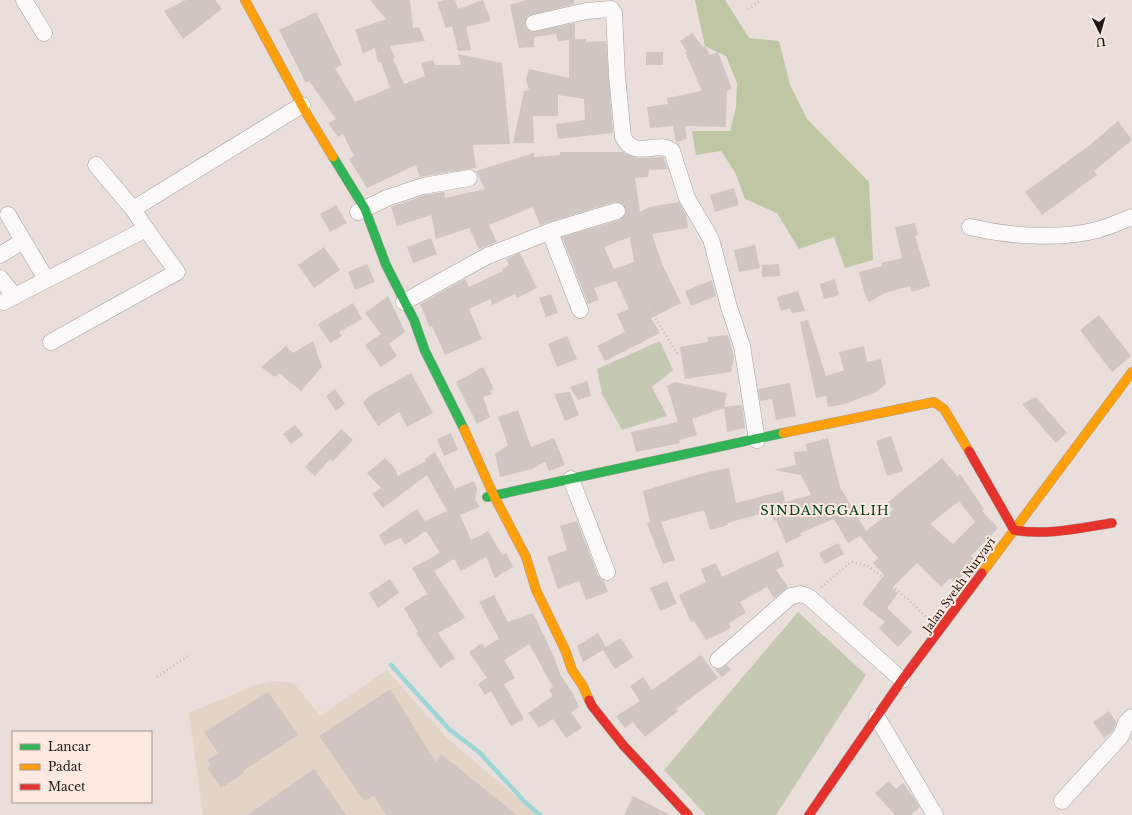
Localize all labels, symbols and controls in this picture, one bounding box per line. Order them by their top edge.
north arrow [1080,12,1120,52]
text: U [1095,35,1106,49]
district label: SINDANGGALIH [760,502,890,519]
street label: Jalan Syekh Nuryayi [919,535,998,637]
legend [12,731,152,803]
text: Lancar [48,739,91,754]
text: Padat [48,759,82,774]
text: Macet [48,779,86,794]

